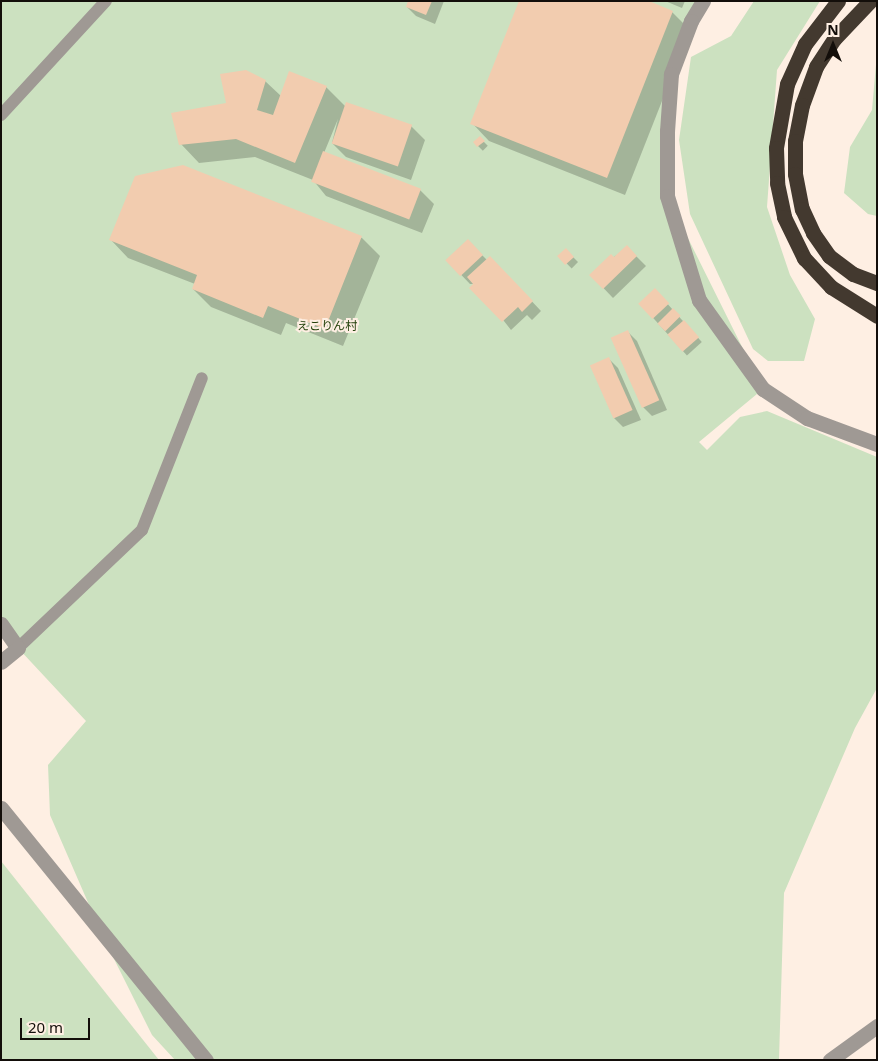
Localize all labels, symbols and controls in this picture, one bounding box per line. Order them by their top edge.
north arrow [808,20,858,70]
text: N [827,20,839,39]
park label: えこりん村 [297,319,357,333]
scale bar [22,1008,92,1040]
text: 20 m [28,1017,63,1037]

